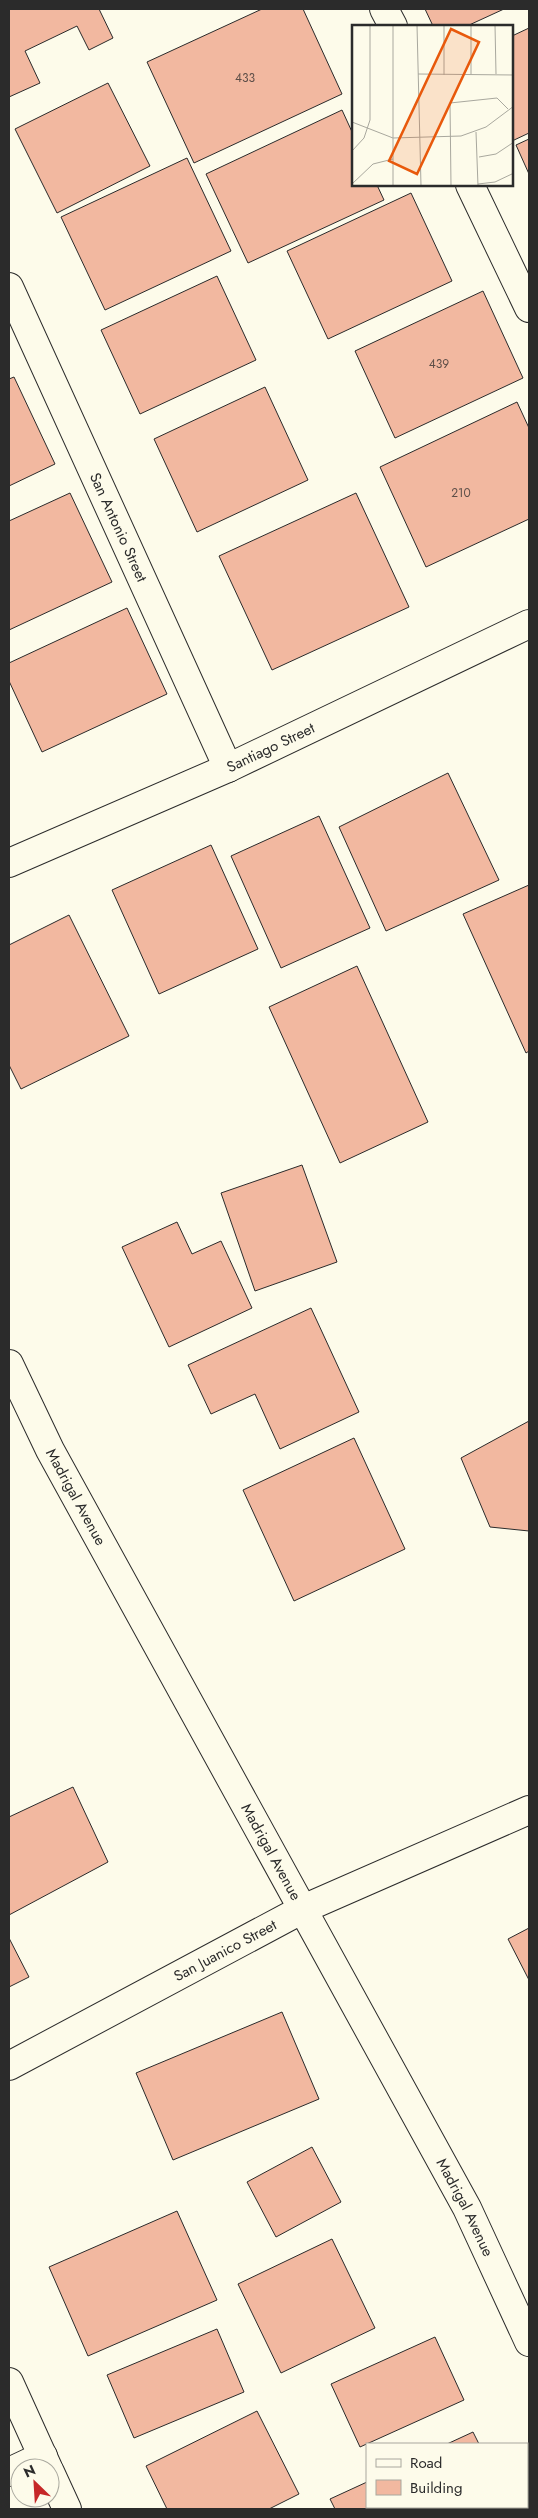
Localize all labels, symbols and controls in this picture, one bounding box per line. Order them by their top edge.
inset map [352,25,513,186]
house number: 433 [235,69,255,87]
house number: 439 [429,355,449,373]
street label: San Antonio Street [84,469,153,586]
house number: 210 [451,484,471,502]
street label: Santiago Street [223,717,319,778]
street label: Madrigal Avenue [40,1445,112,1550]
street label: Madrigal Avenue [236,1800,307,1905]
street label: San Juanico Street [170,1914,281,1987]
street label: Madrigal Avenue [431,2154,499,2260]
legend [366,2443,528,2508]
text: Road [410,2452,442,2474]
north arrow [10,2458,60,2508]
text: N [20,2460,39,2483]
text: Building [410,2477,462,2499]

